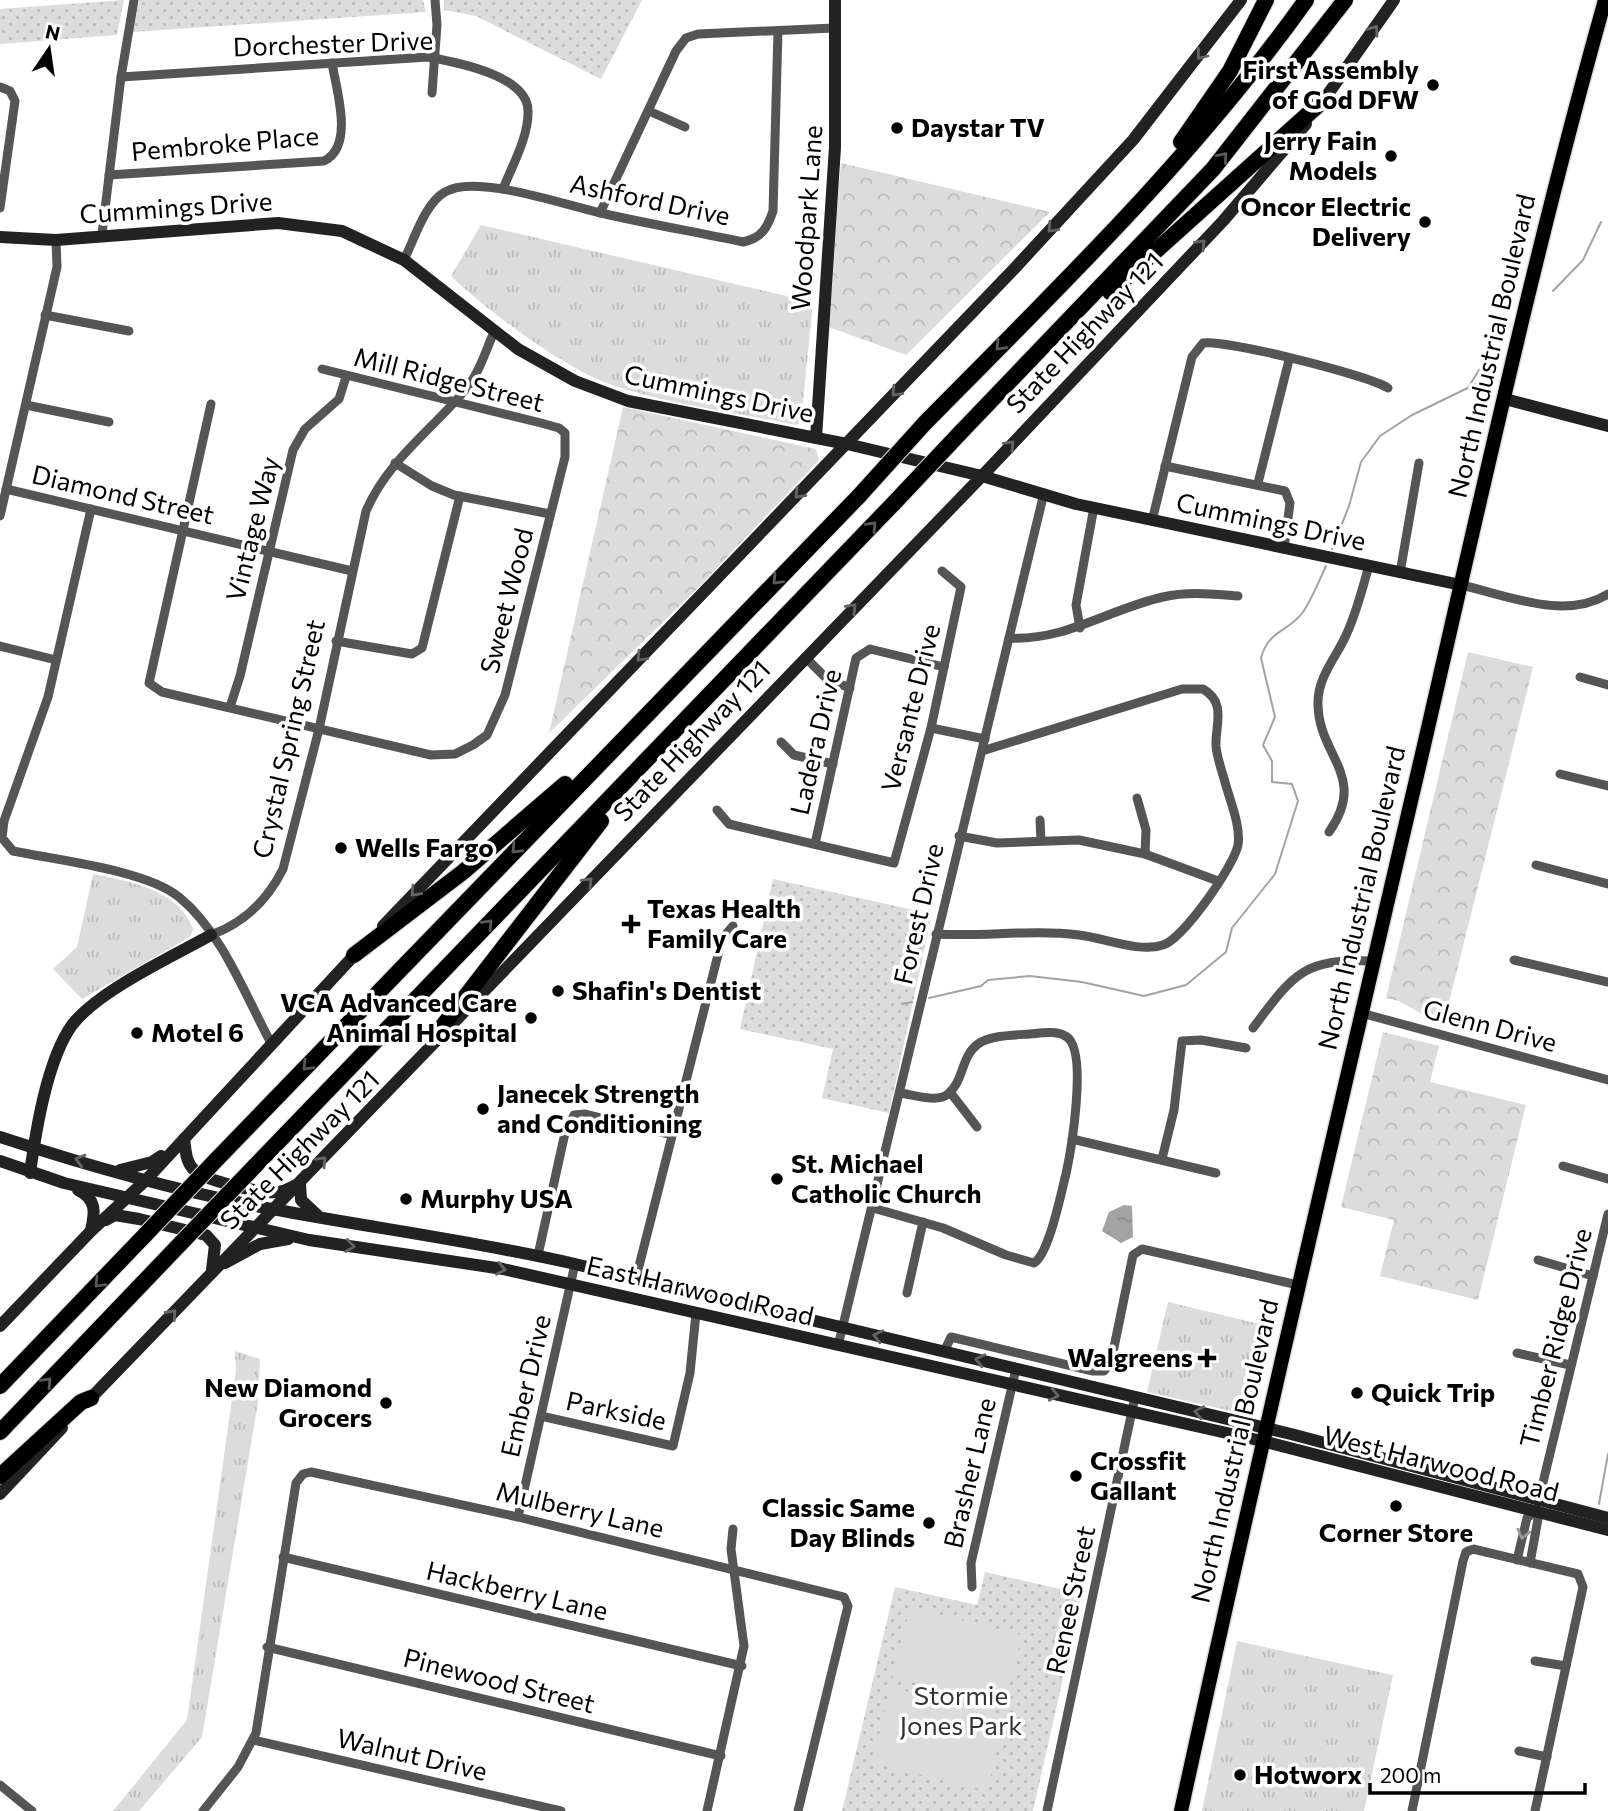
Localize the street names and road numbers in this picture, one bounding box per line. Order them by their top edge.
street label: Dorchester Drive [232,24,434,61]
street label: Pembroke Place [130,119,320,166]
street label: Woodpark Lane [784,124,827,312]
street label: Ashford Drive [568,166,733,231]
street label: Cummings Drive [79,184,273,229]
street label: North Industrial Boulevard [1440,191,1541,501]
street label: State Highway 121 [999,245,1169,419]
street label: Mill Ridge Street [351,340,548,417]
street label: Cummings Drive [622,357,817,428]
street label: Vintage Way [219,453,285,604]
street label: Diamond Street [29,458,217,530]
street label: Cummings Drive [1174,485,1369,556]
street label: Sweet Wood [473,525,539,677]
street label: Crystal Spring Street [245,616,330,861]
street label: Versante Drive [874,620,945,795]
street label: State Highway 121 [606,653,776,827]
street label: Ladera Drive [783,666,846,818]
street label: North Industrial Boulevard [1310,743,1411,1053]
street label: Forest Drive [886,840,949,987]
street label: Glenn Drive [1420,992,1561,1057]
street label: State Highway 121 [213,1063,385,1235]
street label: Timber Ridge Drive [1512,1225,1597,1451]
street label: East Harwood Road [584,1248,817,1331]
street label: North Industrial Boulevard [1183,1296,1284,1606]
street label: Ember Drive [493,1311,556,1460]
street label: Parkside [563,1384,669,1435]
street label: Brasher Lane [936,1394,1001,1551]
street label: West Harwood Road [1320,1418,1562,1507]
street label: Mulberry Lane [493,1474,667,1543]
street label: Renee Street [1039,1523,1100,1677]
street label: Hackberry Lane [424,1554,611,1625]
street label: Pinewood Street [400,1641,598,1718]
street label: Walnut Drive [334,1721,490,1786]

